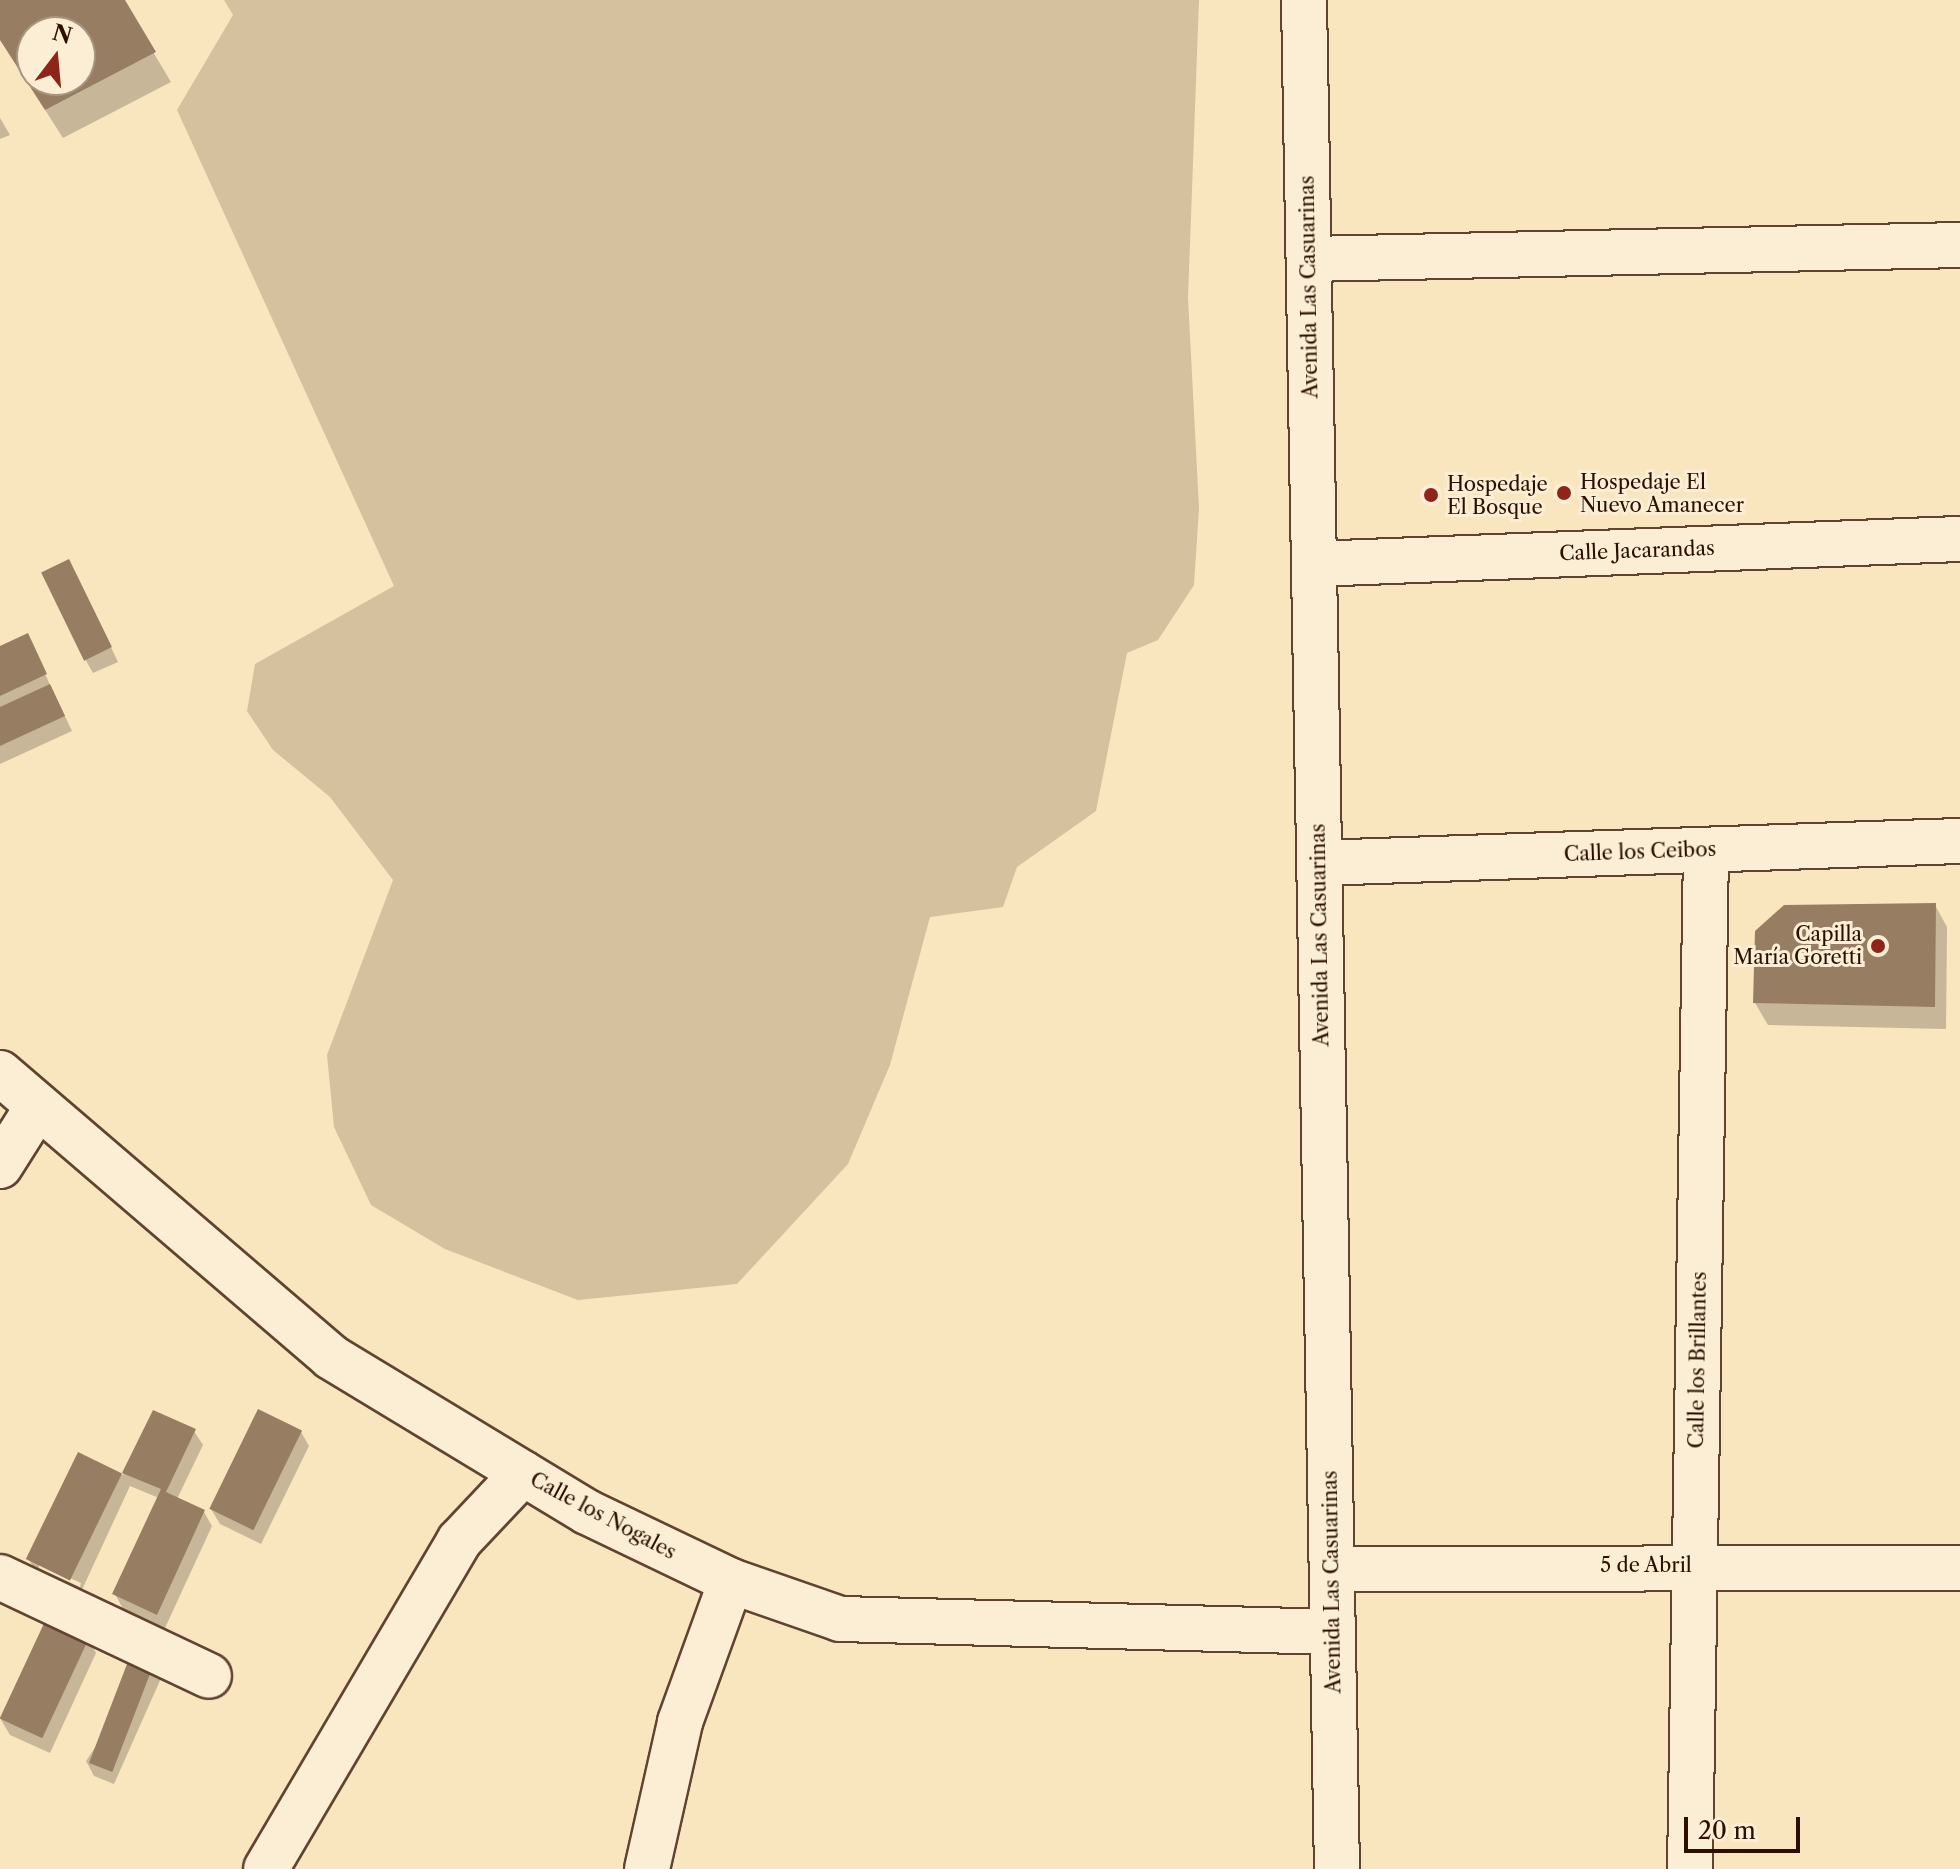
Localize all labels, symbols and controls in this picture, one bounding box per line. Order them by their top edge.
north arrow [16,16,96,96]
text: N [49,19,75,50]
street label: Avenida Las Casuarinas [1295,175,1323,399]
place label: Hospedaje El Nuevo Amanecer [1580,470,1745,517]
place label: Hospedaje El Bosque [1447,472,1548,519]
marker: Hospedaje El Nuevo Amanecer [1555,484,1573,502]
marker: Hospedaje El Bosque [1422,486,1440,504]
street label: Calle Jacarandas [1559,536,1715,566]
street label: Avenida Las Casuarinas [1306,823,1334,1047]
street label: Calle los Ceibos [1563,837,1717,867]
place label: Capilla María Goretti [1733,922,1862,969]
marker: Capilla María Goretti [1869,937,1887,955]
street label: Calle los Brillantes [1684,1271,1712,1449]
street label: Calle los Nogales [526,1467,680,1565]
street label: Avenida Las Casuarinas [1318,1470,1346,1694]
street label: 5 de Abril [1600,1553,1692,1577]
scale bar [1688,1801,1804,1851]
text: 20 m [1698,1816,1756,1845]

